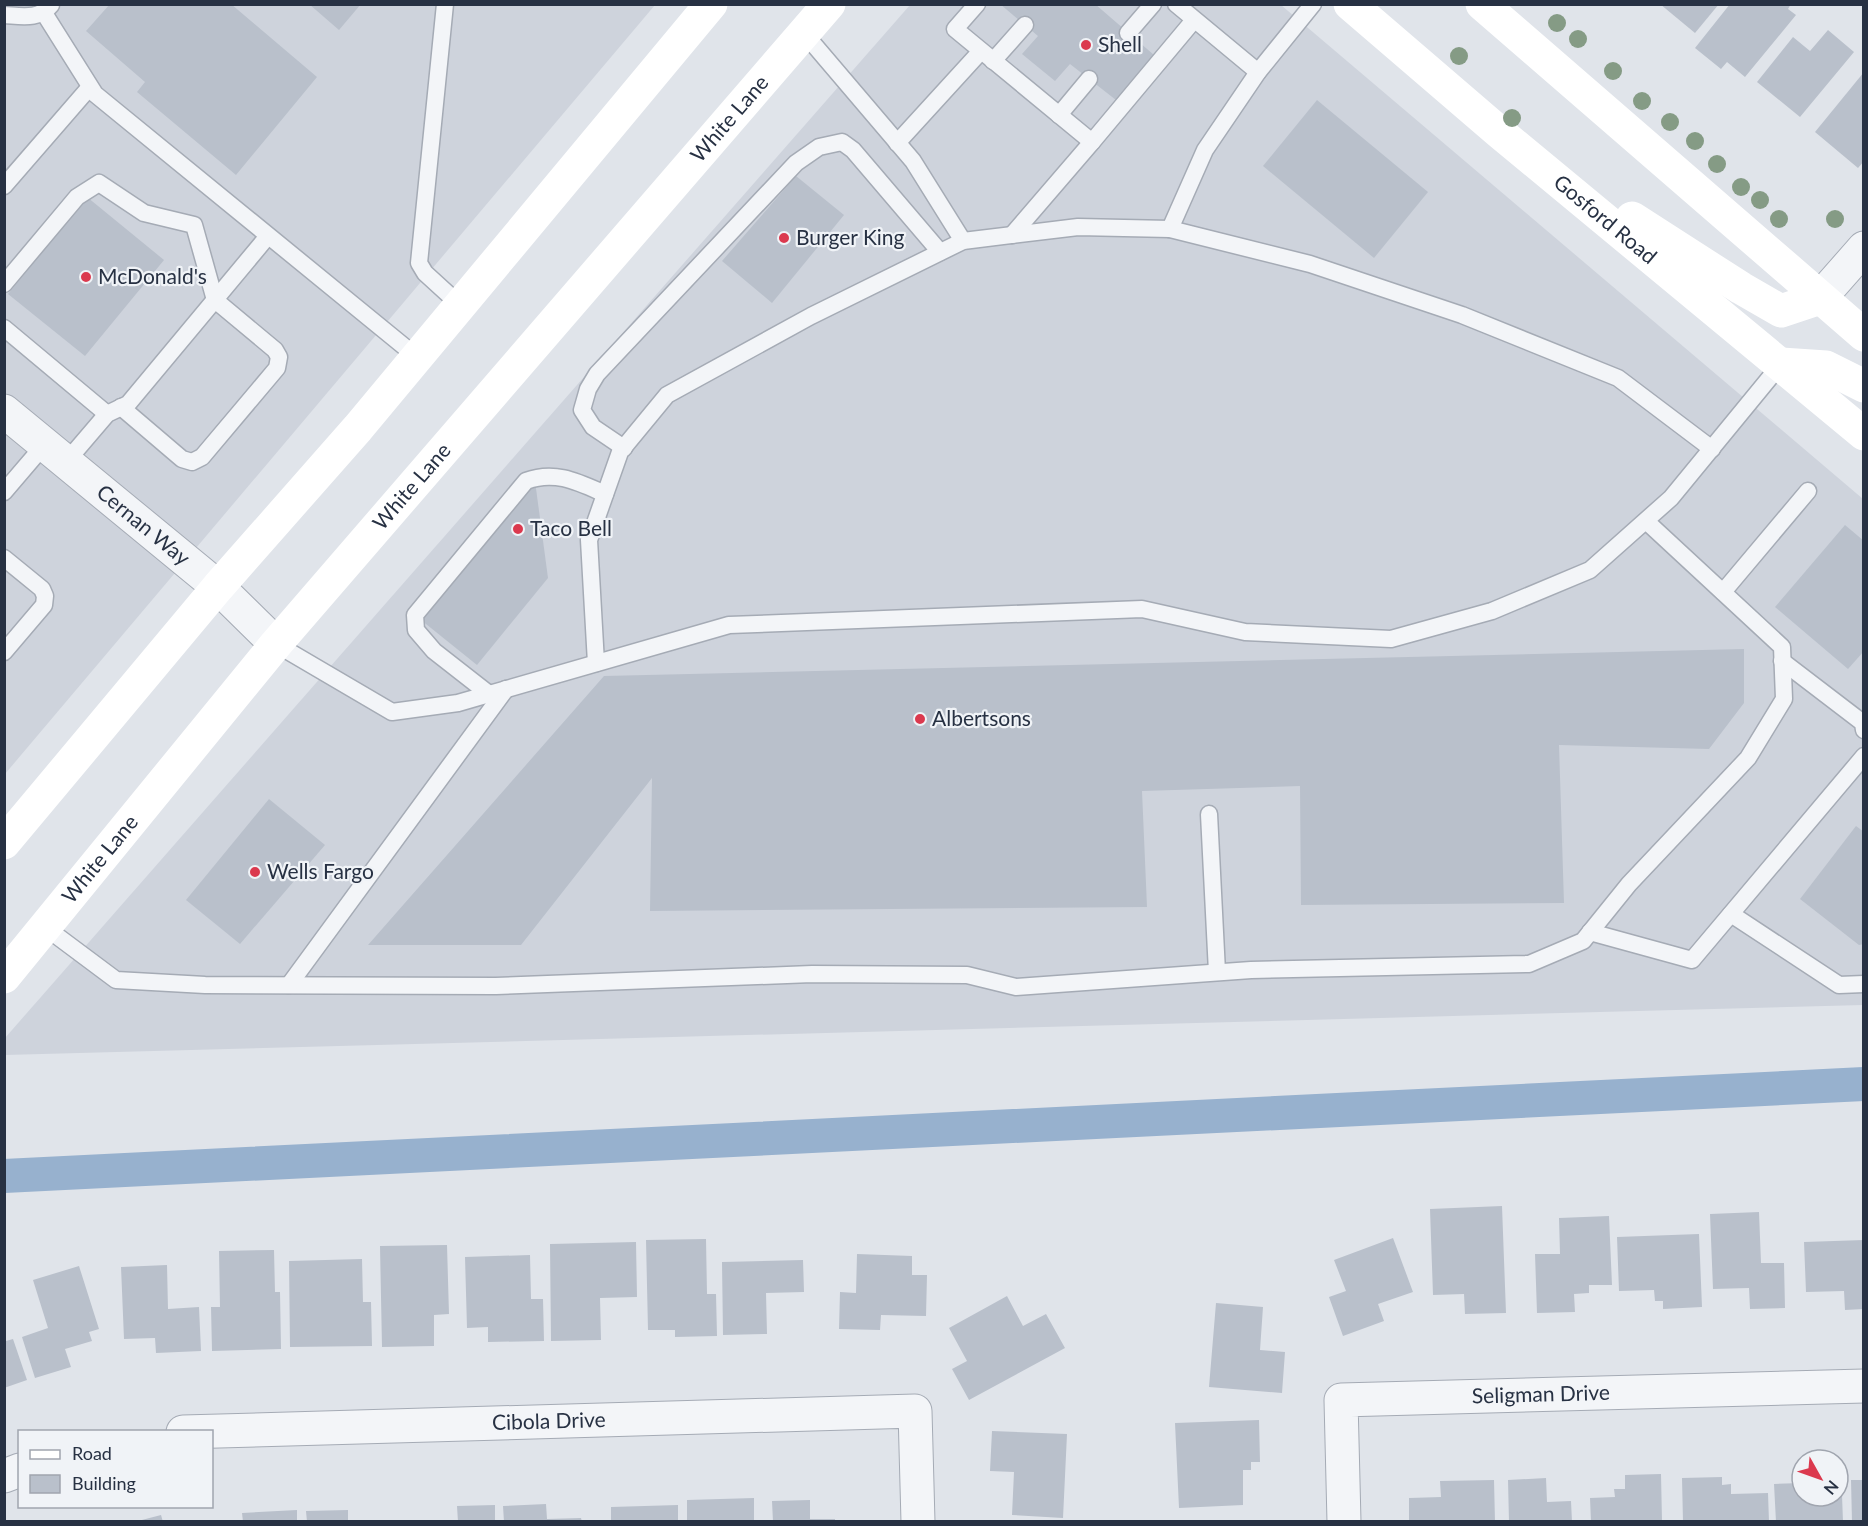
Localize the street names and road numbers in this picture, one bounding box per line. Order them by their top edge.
street label: White Lane [684,69,773,166]
street label: Gosford Road [1549,169,1663,268]
street label: White Lane [367,437,455,534]
street label: Cernan Way [92,479,196,570]
street label: White Lane [56,809,142,907]
street label: Seligman Drive [1471,1379,1610,1407]
street label: Cibola Drive [492,1406,606,1434]

